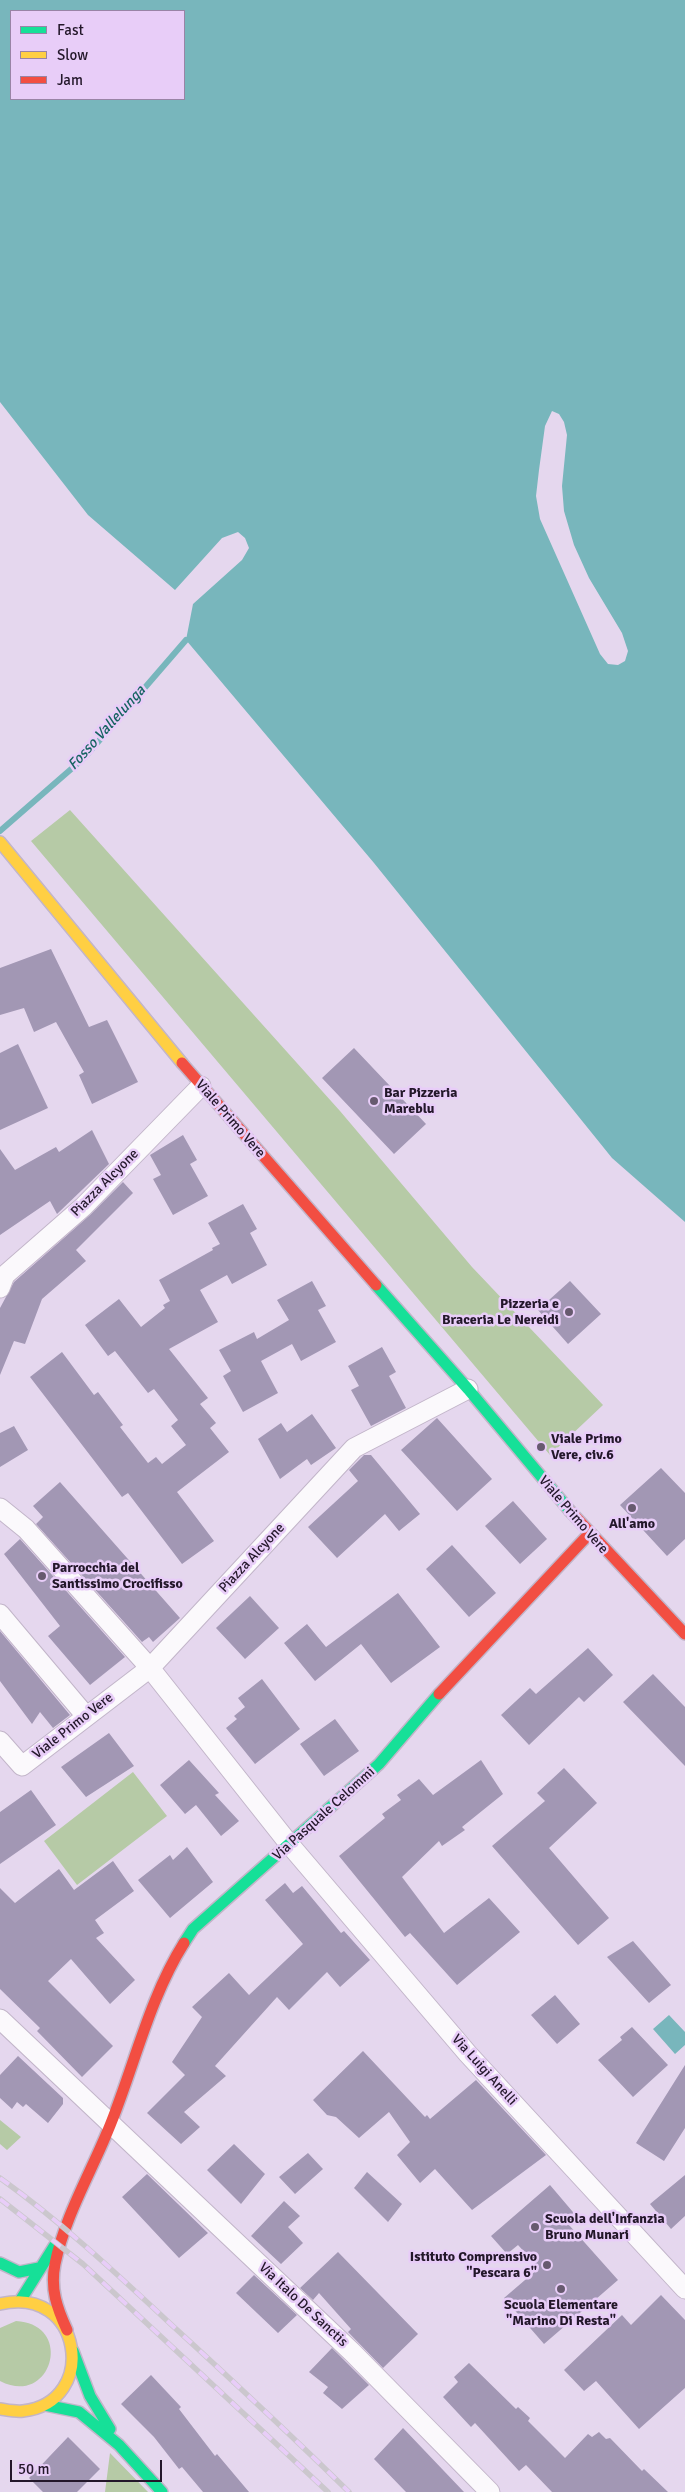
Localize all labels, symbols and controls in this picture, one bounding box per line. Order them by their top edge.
legend [10,10,185,100]
text: Fast [57,21,84,39]
text: Slow [57,46,88,64]
text: Jam [57,71,83,89]
water label: Fosso Vallelunga [64,682,150,774]
street label: Viale Primo Vere [192,1077,268,1161]
place label: Bar Pizzeria Mareblu [384,1085,457,1118]
marker: Bar Pizzeria Mareblu [368,1095,380,1107]
street label: Piazza Alcyone [68,1146,142,1220]
place label: Pizzeria e Braceria Le Nereidi [442,1296,559,1328]
marker: Pizzeria e Braceria Le Nereidi [563,1306,575,1318]
place label: Viale Primo Vere, civ.6 [551,1431,622,1464]
marker: Viale Primo Vere, civ.6 [535,1441,547,1453]
street label: Viale Primo Vere [535,1473,611,1557]
marker: All'amo [626,1502,638,1514]
place label: All'amo [609,1516,655,1532]
street label: Piazza Alcyone [216,1520,288,1596]
place label: Parrocchia del Santissimo Crocifisso [52,1560,183,1592]
marker: Parrocchia del Santissimo Crocifisso [36,1570,48,1582]
street label: Viale Primo Vere [29,1689,117,1763]
street label: Via Pasquale Celommi [269,1764,379,1864]
street label: Via Luigi Anelli [448,2031,520,2109]
place label: Scuola dell'Infanzia Bruno Munari [545,2211,665,2244]
marker: Scuola dell'Infanzia Bruno Munari [529,2221,541,2233]
place label: Istituto Comprensivo "Pescara 6" [410,2249,537,2282]
street label: Via Italo De Sanctis [255,2259,351,2351]
marker: Istituto Comprensivo "Pescara 6" [541,2259,553,2271]
marker: Scuola Elementare "Marino Di Resta" [555,2283,567,2295]
place label: Scuola Elementare "Marino Di Resta" [504,2297,618,2330]
scale bar [12,2450,165,2482]
text: 50 m [18,2460,49,2478]

